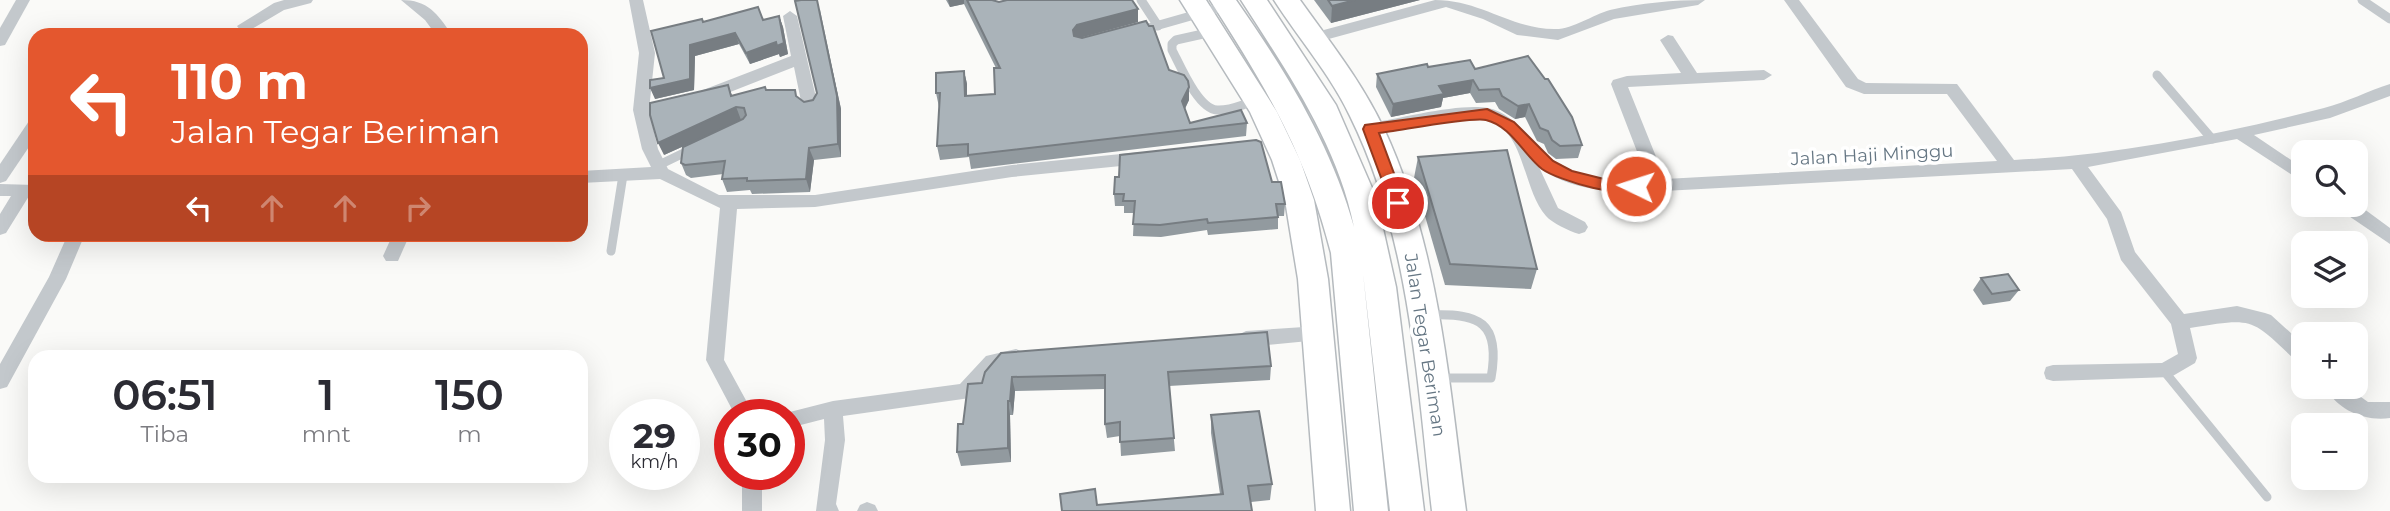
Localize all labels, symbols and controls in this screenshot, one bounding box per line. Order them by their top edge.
text: 110 m [171,52,308,111]
icon: left [56,56,147,147]
text: Jalan Tegar Beriman [171,112,500,151]
street label: Jalan Haji Minggu [1789,140,1954,170]
map controls [2291,140,2368,490]
button: search [2291,140,2368,217]
position arrow [1599,149,1673,223]
pin [1368,173,1428,233]
icon: arrive [1379,184,1417,222]
icon: left [180,189,218,227]
icon: ahead [253,189,291,227]
icon: ahead [326,189,364,227]
icon: right [399,189,437,227]
button: layers [2291,231,2368,308]
street label: Jalan Tegar Beriman [1399,251,1450,438]
button: + [2291,322,2368,399]
text: 06:51 [112,369,218,421]
text: 1 [318,369,334,421]
text: 150 [435,369,504,421]
speed limit sign: 30 [714,399,805,490]
button: − [2291,413,2368,490]
text: 29 [633,414,676,457]
text: Tiba [141,420,189,448]
text: mnt [302,420,351,448]
text: m [457,420,482,448]
text: km/h [630,451,679,473]

